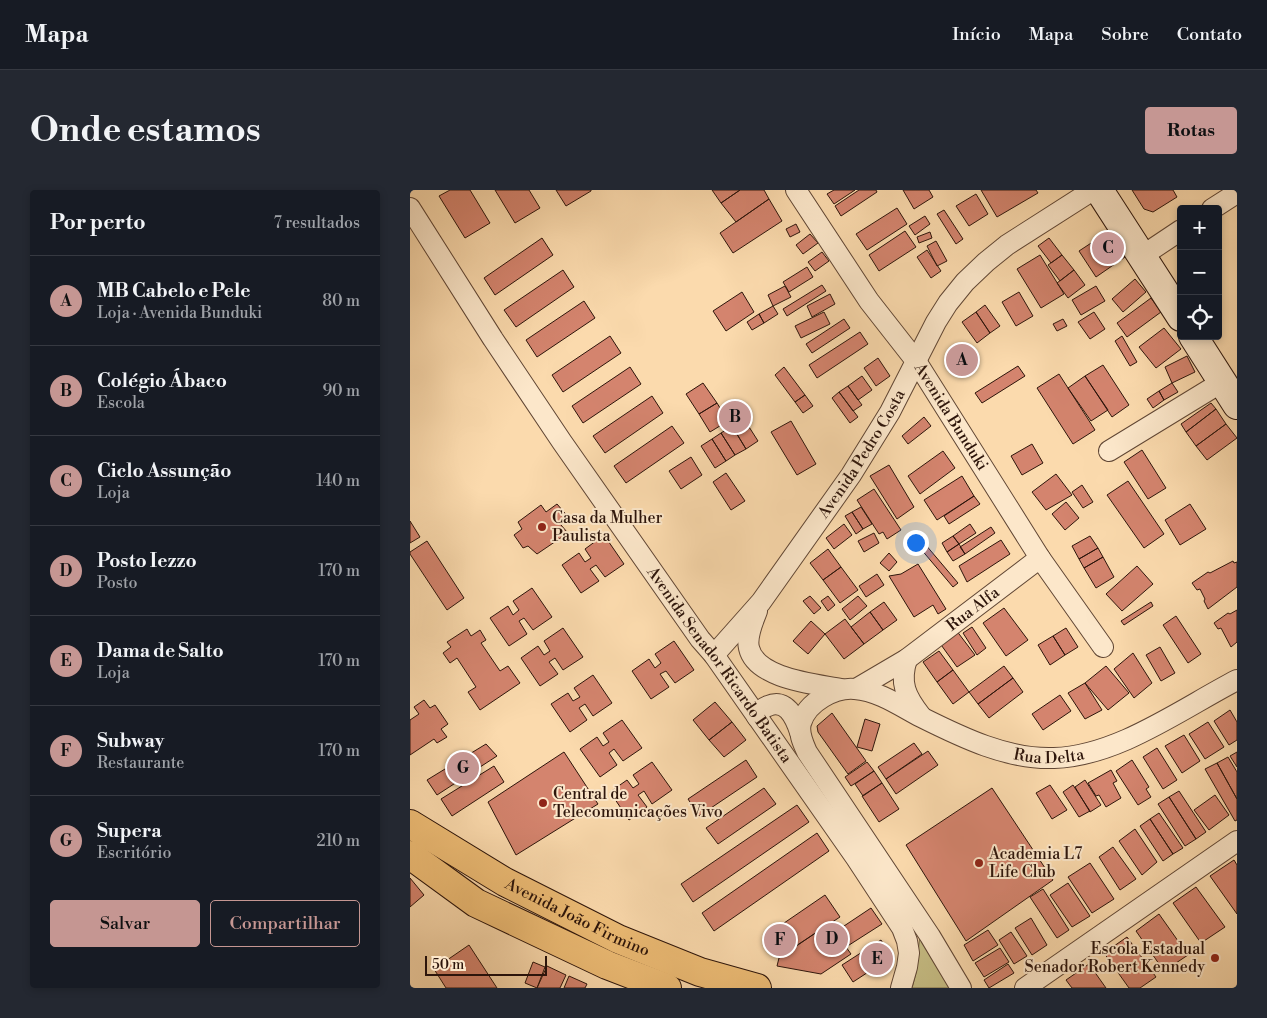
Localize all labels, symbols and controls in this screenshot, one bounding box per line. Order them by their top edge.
text: Mapa [25,20,88,50]
text: Início [952,23,1001,46]
text: Mapa [1029,23,1073,46]
text: Sobre [1101,23,1149,46]
text: Contato [1177,23,1242,46]
button: Rotas [1145,107,1237,154]
text: Onde estamos [30,109,261,152]
map controls [1177,205,1222,340]
button: + [1177,205,1222,250]
text: Por perto [50,210,146,236]
text: 7 resultados [274,213,360,233]
pin: C [1092,229,1124,267]
button: − [1177,250,1222,295]
text: MB Cabelo e Pele [97,279,250,303]
text: A [60,291,72,311]
text: 80 m [322,291,360,311]
button: locate [1177,295,1222,340]
text: Loja · Avenida Bunduki [97,303,262,323]
pin: A [946,341,978,379]
street label: Avenida Bunduki [910,360,992,474]
text: Colégio Ábaco [97,369,227,393]
text: B [60,381,72,401]
text: 90 m [322,381,360,401]
street label: Avenida Pedro Costa [813,386,910,523]
text: Escola [97,393,145,413]
pin: B [719,398,751,436]
text: Ciclo Assunção [97,459,231,483]
text: C [60,471,72,491]
text: 140 m [316,471,360,491]
text: Loja [97,483,130,503]
place label: Casa da Mulher Paulista [552,508,663,546]
marker: Casa da Mulher Paulista [536,521,548,533]
your location [903,530,929,556]
text: Posto Iezzo [97,549,197,573]
text: D [60,561,72,581]
text: 170 m [318,561,360,581]
street label: Avenida Senador Ricardo Batista [642,562,797,768]
text: Posto [97,573,137,593]
street label: Rua Alfa [943,582,1004,635]
text: Dama de Salto [97,639,224,663]
text: E [60,651,72,671]
text: 170 m [318,651,360,671]
text: Loja [97,663,130,683]
text: Subway [97,729,164,753]
text: F [60,741,72,761]
text: 170 m [318,741,360,761]
street label: Rua Delta [1012,744,1087,768]
pin: G [447,749,479,787]
text: Restaurante [97,753,184,773]
place label: Central de Telecomunicações Vivo [553,784,723,822]
marker: Central de Telecomunicações Vivo [537,797,549,809]
text: Supera [97,819,161,843]
text: G [60,831,72,851]
text: 210 m [316,831,360,851]
text: Escritório [97,843,171,863]
place label: Academia L7 Life Club [988,844,1082,882]
marker: Academia L7 Life Club [973,857,985,869]
street label: Avenida João Firmino [501,873,653,961]
button: Salvar [50,900,200,947]
button: Compartilhar [210,900,360,947]
pin: D [816,920,848,958]
pin: F [764,921,796,959]
place label: Escola Estadual Senador Robert Kennedy [1024,939,1205,977]
pin: E [861,940,893,978]
marker: Escola Estadual Senador Robert Kennedy [1209,952,1221,964]
scale bar [425,953,548,976]
text: 50 m [432,956,464,974]

